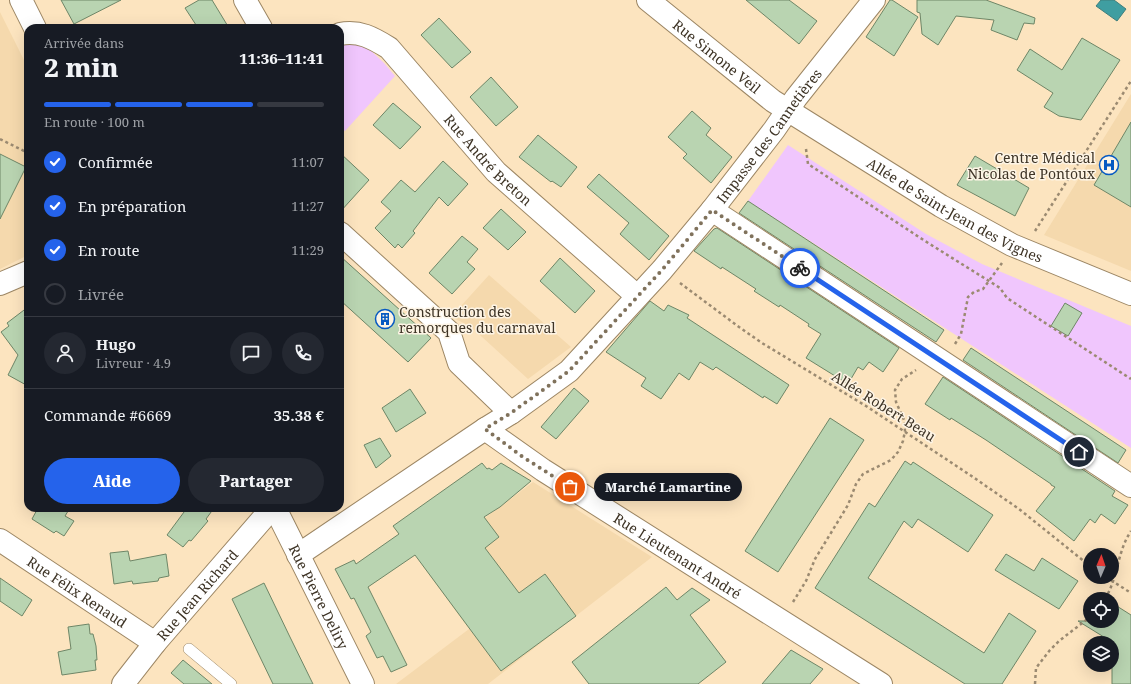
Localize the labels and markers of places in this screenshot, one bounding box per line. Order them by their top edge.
place label: Centre Médical Nicolas de Pontoux [967,148,1096,183]
hospital icon: Centre Médical Nicolas de Pontoux [1098,154,1120,176]
place label: Construction des remorques du carnaval [399,302,556,337]
building icon: Construction des remorques du carnaval [374,308,396,330]
pin [1062,435,1096,469]
pin [553,470,587,504]
callout: Marché Lamartine [594,473,742,501]

